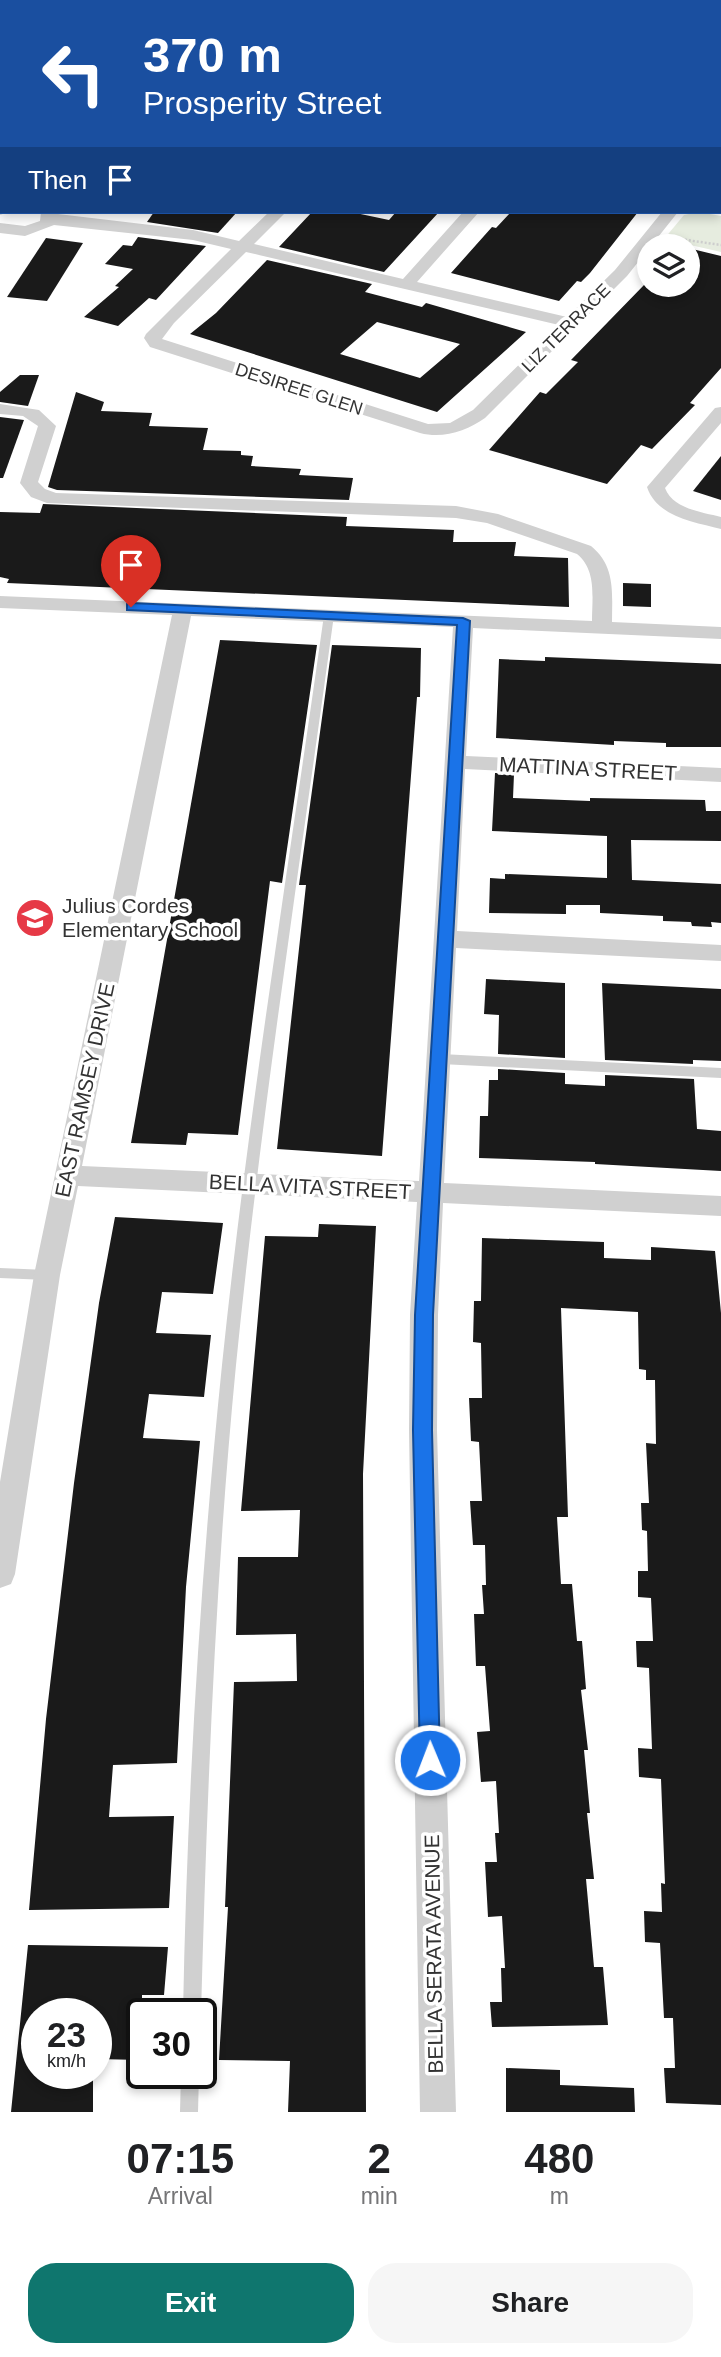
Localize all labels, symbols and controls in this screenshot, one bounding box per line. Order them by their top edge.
icon: left [28,28,119,119]
text: 370 m [143,28,282,82]
text: Prosperity Street [143,85,381,121]
icon: arrive [101,161,139,199]
text: Then [28,165,87,195]
map controls [637,234,700,297]
button: layers [637,234,700,297]
street label: LIZ TERRACE [518,280,614,376]
street label: DESIREE GLEN [233,359,365,419]
pin [101,535,161,607]
icon: arrive [112,546,150,584]
street label: MATTINA STREET [498,752,678,785]
place label: Julius Cordes Elementary School [62,894,238,941]
school or university icon: Julius Cordes Elementary School [14,897,56,939]
street label: EAST RAMSEY DRIVE [51,981,118,1199]
street label: BELLA VITA STREET [208,1170,412,1203]
position arrow [393,1723,467,1797]
street label: BELLA SERATA AVENUE [420,1834,447,2074]
speed limit sign: 30 [126,1998,217,2089]
text: 23 [47,2015,86,2054]
text: km/h [47,2051,86,2071]
text: 07:15 [127,2135,234,2182]
text: 2 [367,2135,391,2182]
text: 480 [524,2135,594,2182]
text: Arrival [148,2183,213,2209]
text: min [361,2183,398,2209]
text: m [550,2183,569,2209]
button: Exit [28,2263,354,2343]
button: Share [368,2263,693,2343]

